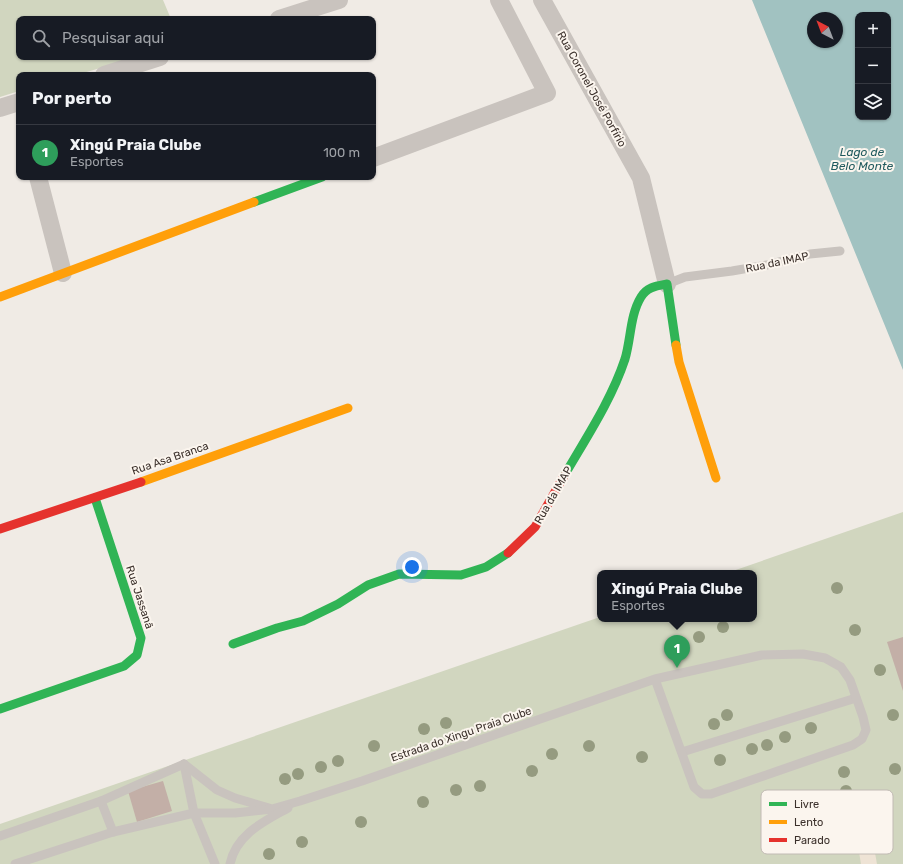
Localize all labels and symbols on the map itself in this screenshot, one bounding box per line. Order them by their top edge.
north arrow [807,12,843,48]
street label: Rua Coronel José Porfírio [554,29,629,149]
water label: Lago de Belo Monte [831,145,894,173]
street label: Rua da IMAP [744,249,810,276]
street label: Rua Asa Branca [130,439,210,478]
street label: Rua da IMAP [532,464,575,526]
your location [402,557,422,577]
street label: Rua Jassanã [123,564,156,630]
pin: 1 [664,635,690,668]
street label: Estrada do Xingu Praia Clube [389,704,533,765]
legend [761,790,893,854]
text: Livre [794,798,819,811]
text: Lento [794,816,823,829]
text: Parado [794,834,830,847]

